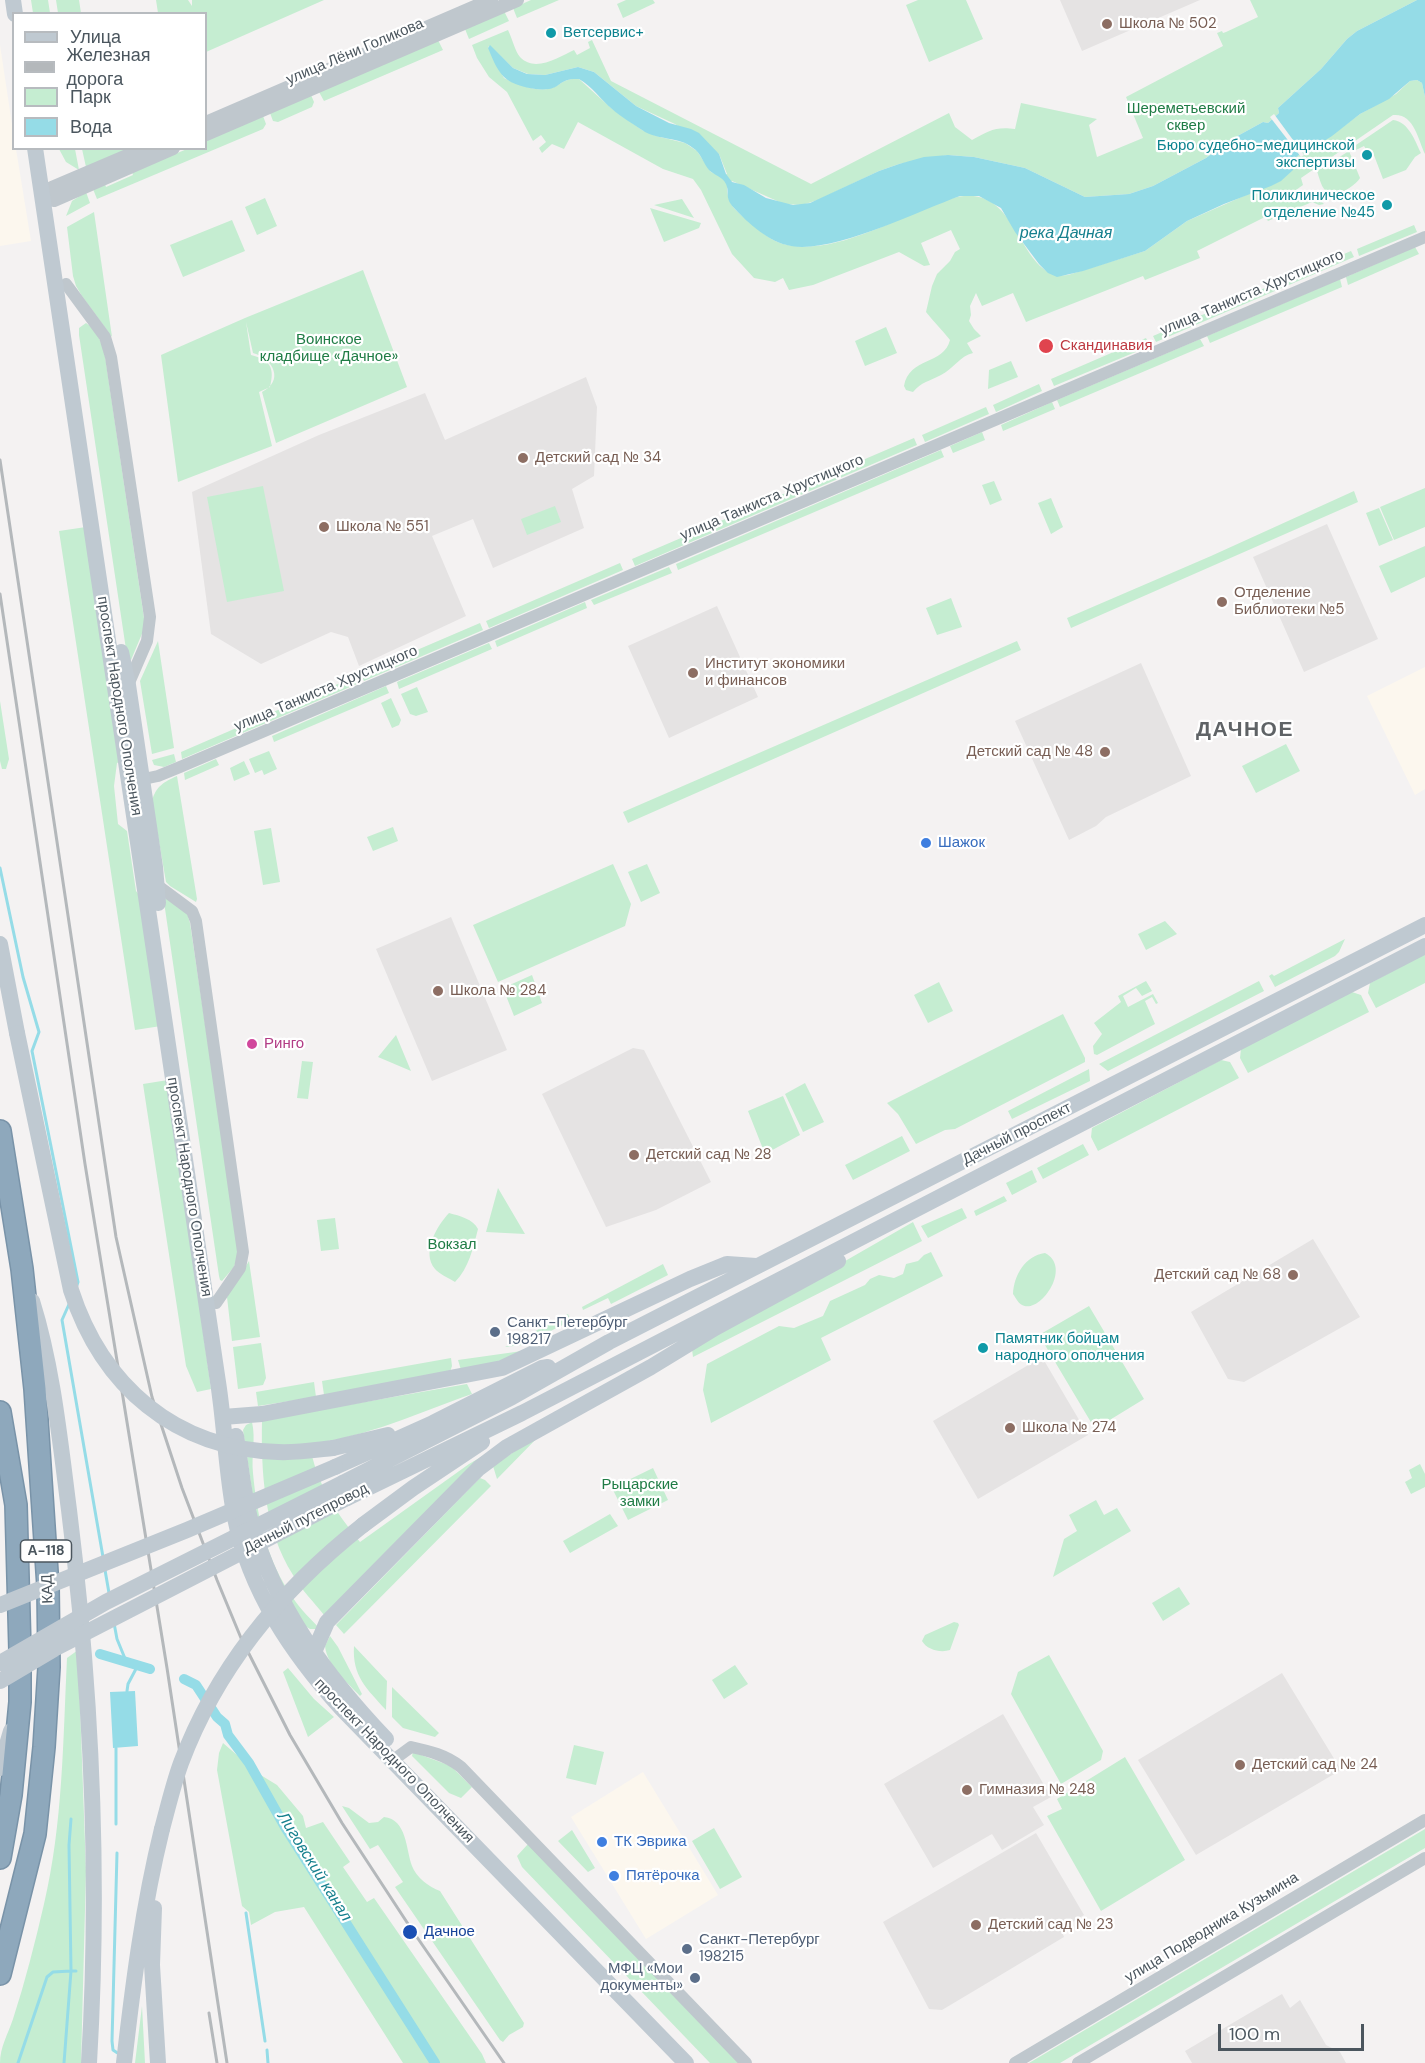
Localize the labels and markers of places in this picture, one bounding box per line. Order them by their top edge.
place label: Школа № 502 [1119,15,1217,33]
marker: Школа № 502 [1100,17,1114,31]
place label: Ветсервис+ [563,24,644,42]
marker: Ветсервис+ [544,26,558,40]
place label: Бюро судебно-медицинской экспертизы [1157,137,1355,172]
marker: Бюро судебно-медицинской экспертизы [1360,148,1374,162]
place label: Поликлиническое отделение №45 [1251,187,1375,222]
marker: Поликлиническое отделение №45 [1380,198,1394,212]
marker: Скандинавия [1037,337,1055,355]
place label: Скандинавия [1060,337,1153,355]
place label: Детский сад № 34 [535,449,661,467]
marker: Детский сад № 34 [516,451,530,465]
place label: Школа № 551 [336,518,429,536]
marker: Школа № 551 [317,520,331,534]
place label: Отделение Библиотеки №5 [1234,584,1345,619]
marker: Отделение Библиотеки №5 [1215,595,1229,609]
place label: Институт экономики и финансов [705,655,845,690]
marker: Институт экономики и финансов [686,666,700,680]
place label: Детский сад № 48 [967,743,1093,761]
marker: Детский сад № 48 [1098,745,1112,759]
place label: Шажок [938,834,985,852]
marker: Шажок [919,836,933,850]
place label: Школа № 284 [450,982,546,1000]
marker: Школа № 284 [431,984,445,998]
place label: Ринго [264,1035,304,1053]
marker: Ринго [245,1037,259,1051]
place label: Детский сад № 28 [646,1146,772,1164]
marker: Детский сад № 28 [627,1148,641,1162]
place label: Детский сад № 68 [1154,1266,1281,1284]
marker: Детский сад № 68 [1286,1268,1300,1282]
place label: Санкт-Петербург 198217 [507,1314,628,1349]
marker: Санкт-Петербург 198217 [488,1325,502,1339]
place label: Памятник бойцам народного ополчения [995,1330,1145,1365]
marker: Памятник бойцам народного ополчения [976,1341,990,1355]
place label: Школа № 274 [1022,1419,1116,1437]
marker: Школа № 274 [1003,1421,1017,1435]
place label: Детский сад № 24 [1252,1756,1378,1774]
marker: Детский сад № 24 [1233,1758,1247,1772]
place label: Гимназия № 248 [979,1781,1095,1799]
marker: Гимназия № 248 [960,1783,974,1797]
place label: ТК Эврика [614,1833,687,1851]
marker: ТК Эврика [595,1835,609,1849]
place label: Пятёрочка [626,1867,700,1885]
marker: Пятёрочка [607,1869,621,1883]
place label: Детский сад № 23 [988,1916,1114,1934]
marker: Детский сад № 23 [969,1918,983,1932]
marker: Дачное [401,1923,419,1941]
place label: Дачное [424,1923,475,1941]
place label: Санкт-Петербург 198215 [699,1931,820,1966]
marker: Санкт-Петербург 198215 [680,1942,694,1956]
place label: МФЦ «Мои документы» [600,1960,683,1995]
marker: МФЦ «Мои документы» [688,1971,702,1985]

